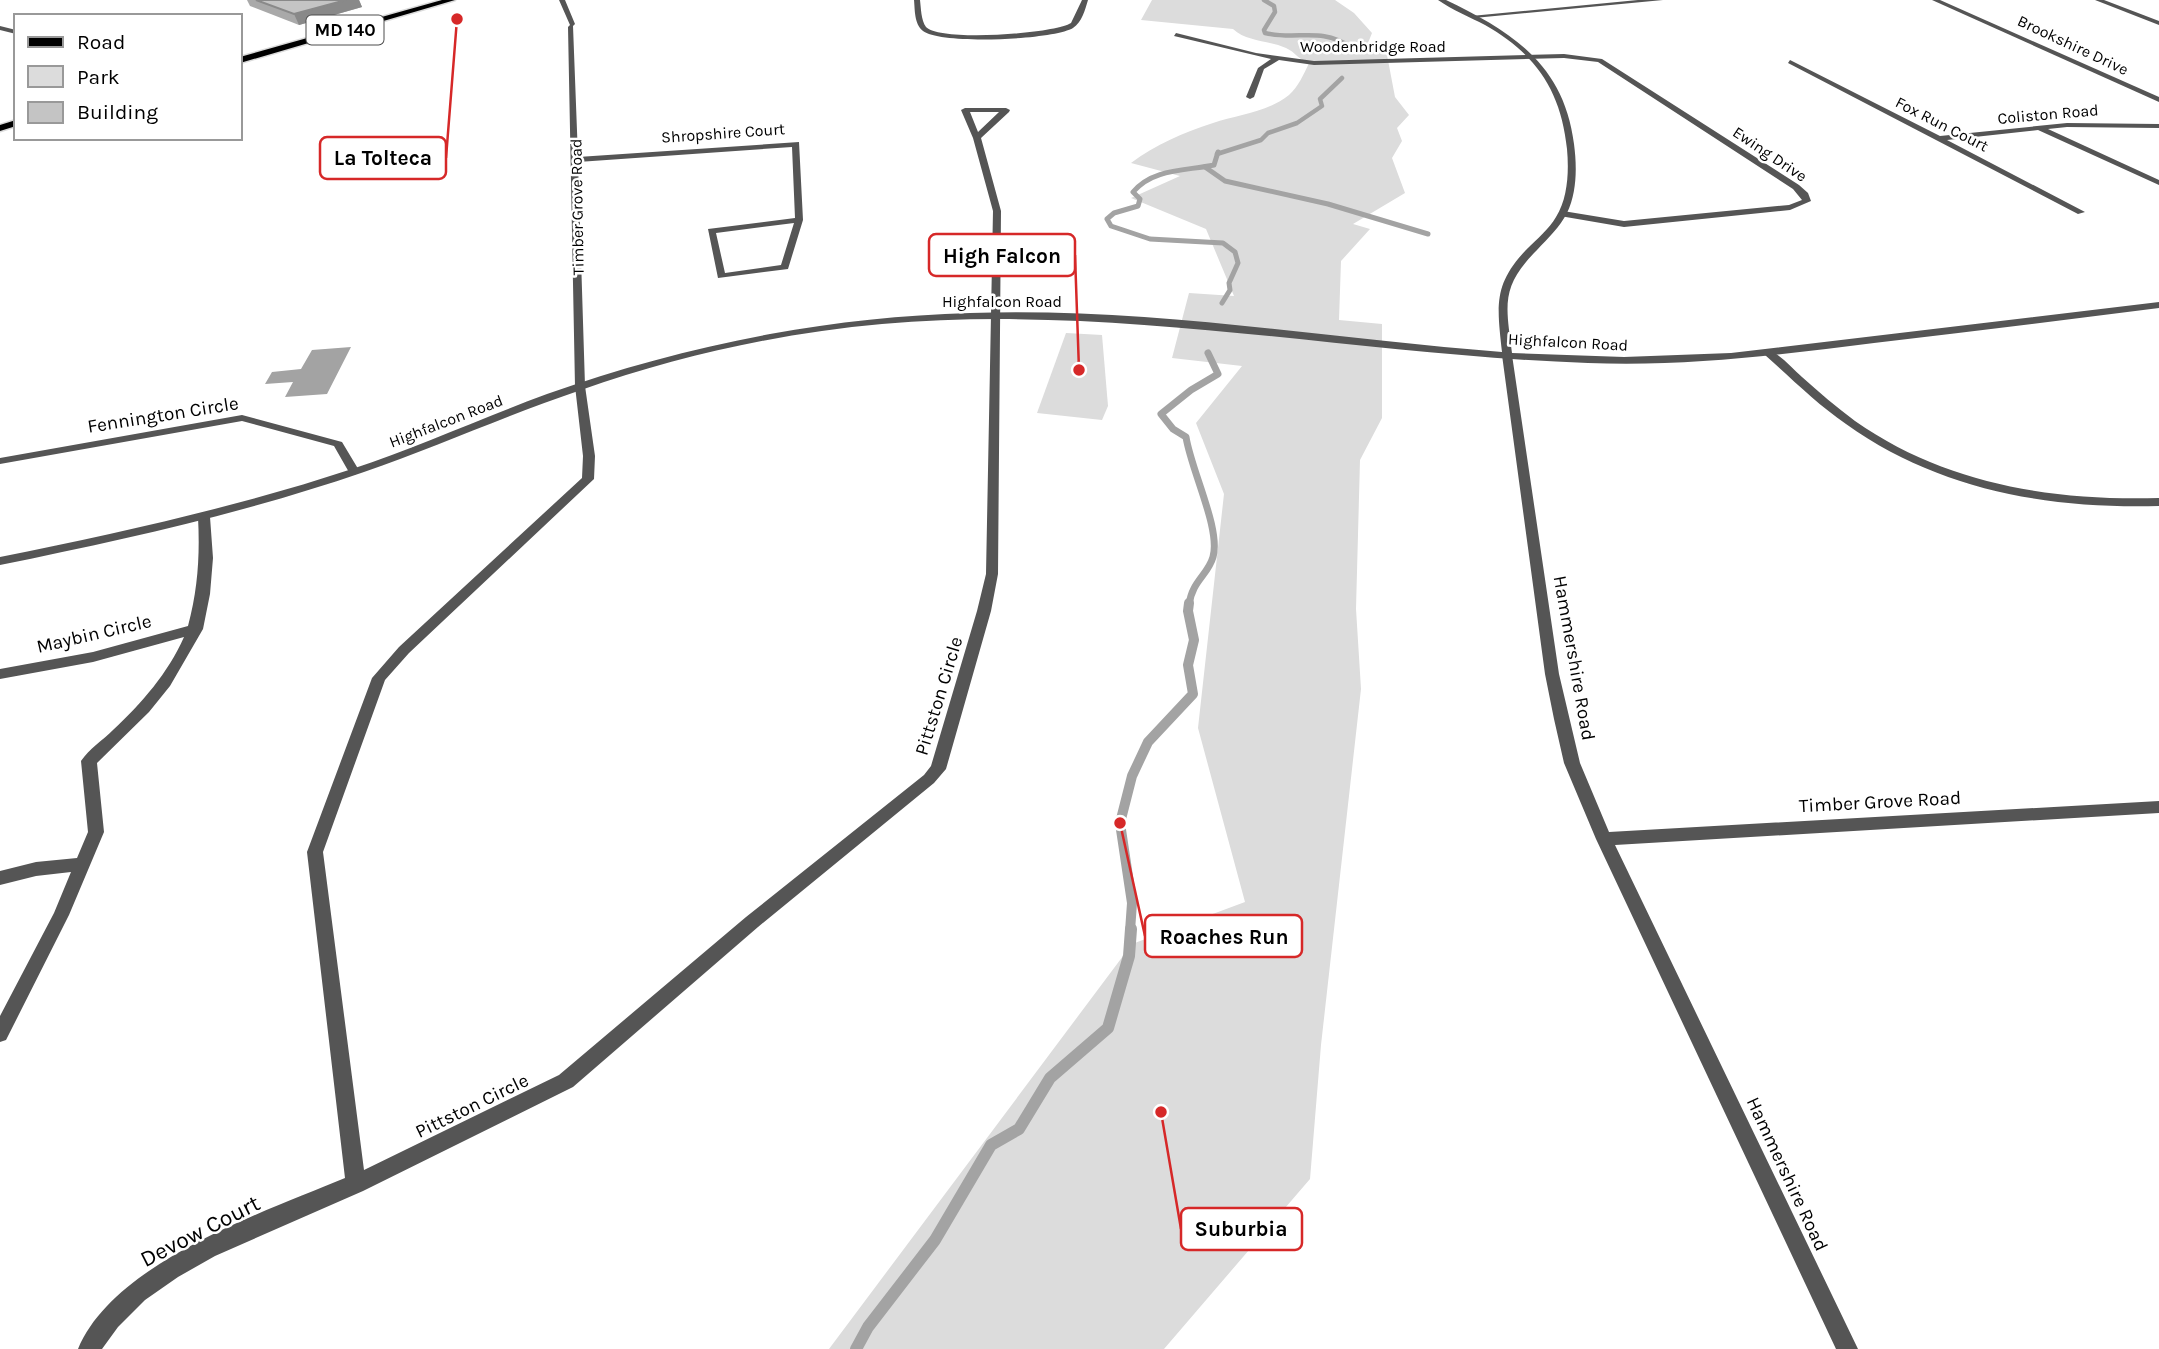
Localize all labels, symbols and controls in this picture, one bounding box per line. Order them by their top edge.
street label: Brookshire Drive [2015,11,2131,79]
legend [14,14,242,140]
road number: MD 140 [306,15,384,44]
text: Road [77,30,125,54]
street label: Woodenbridge Road [1300,37,1446,56]
text: Park [77,65,120,89]
street label: Fox Run Court [1892,92,1992,156]
text: Building [77,100,158,124]
street label: Coliston Road [1997,100,2099,128]
street label: Shropshire Court [661,119,785,147]
street label: Ewing Drive [1729,122,1811,186]
callout: La Tolteca [320,137,446,179]
street label: Timber Grove Road [566,138,588,276]
text: La Tolteca [334,146,432,170]
callout: High Falcon [929,234,1075,276]
text: High Falcon [943,244,1061,268]
street label: Highfalcon Road [942,292,1062,311]
street label: Highfalcon Road [1507,329,1629,355]
street label: Highfalcon Road [386,391,506,451]
street label: Fennington Circle [86,392,240,438]
street label: Hammershire Road [1549,574,1599,742]
street label: Maybin Circle [34,610,154,658]
street label: Pittston Circle [910,634,968,758]
street label: Timber Grove Road [1798,787,1962,817]
callout: Roaches Run [1145,915,1302,957]
text: Roaches Run [1159,925,1289,949]
street label: Pittston Circle [412,1069,532,1143]
street label: Hammershire Road [1742,1094,1832,1254]
street label: Devow Court [136,1189,265,1273]
callout: Suburbia [1181,1208,1302,1250]
text: Suburbia [1195,1217,1287,1241]

